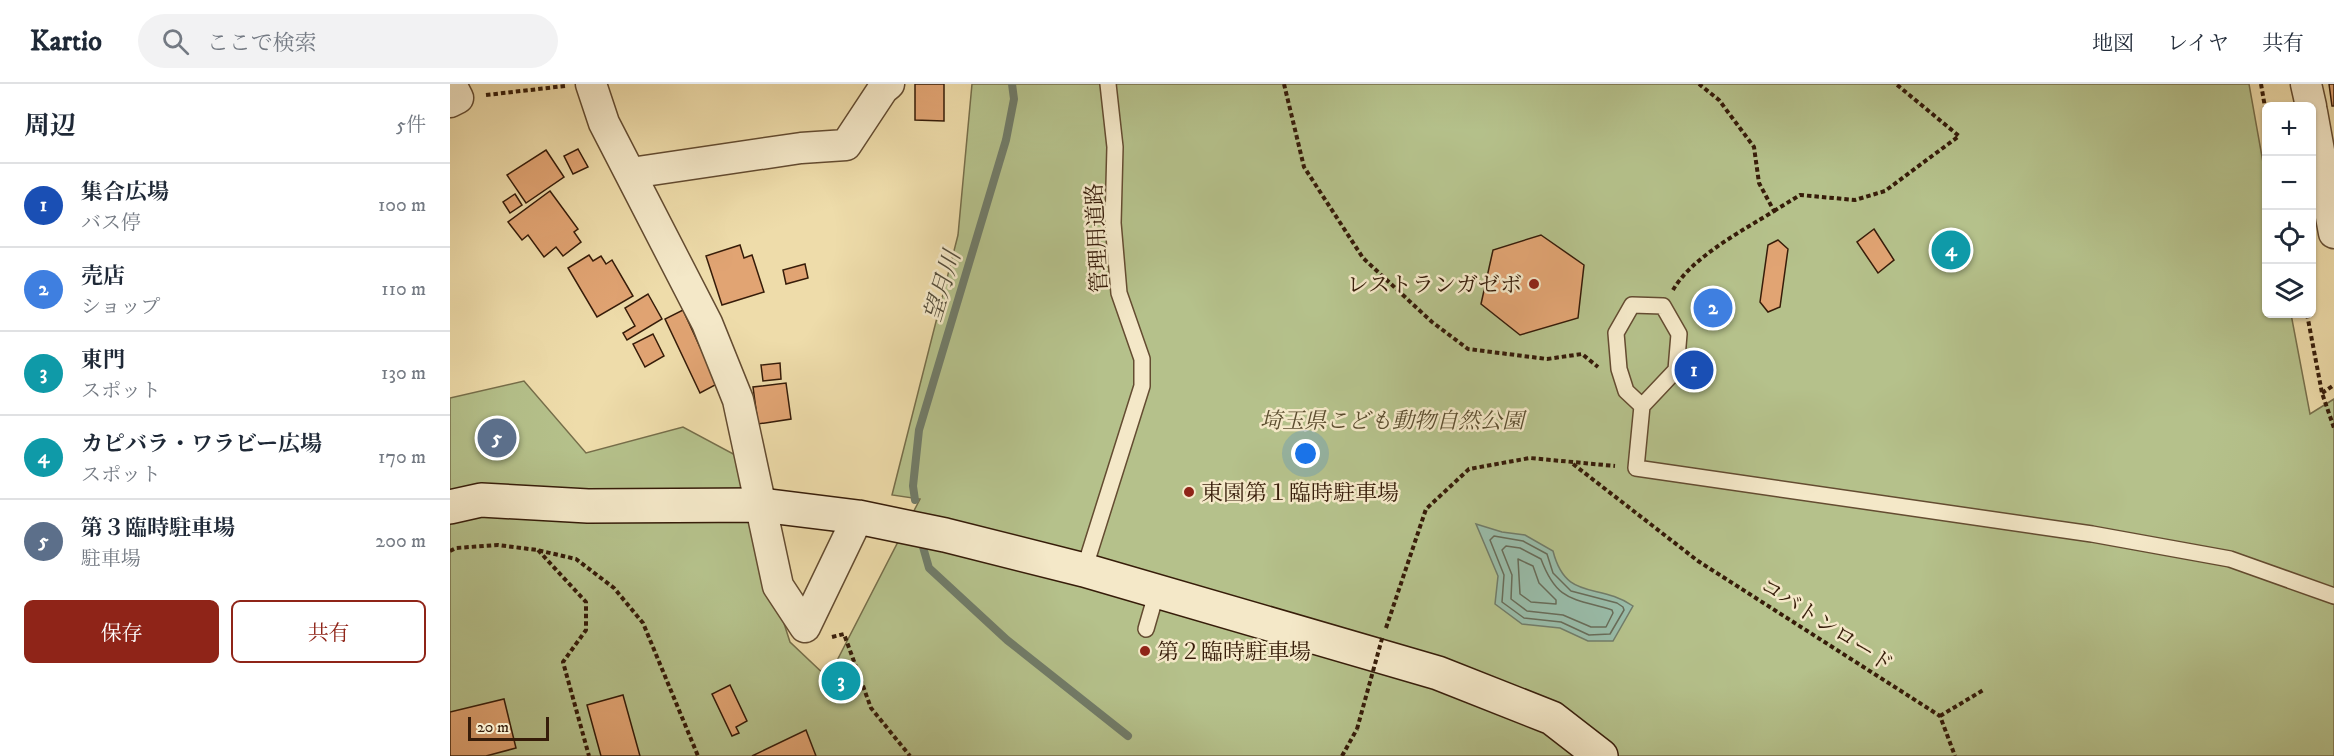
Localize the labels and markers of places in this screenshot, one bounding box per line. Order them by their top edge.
pin: 4 [1932,228,1970,272]
place label: レストランガゼボ [1347,272,1522,299]
marker: レストランガゼボ [1527,277,1541,291]
pin: 2 [1694,286,1732,330]
pin: 1 [1674,348,1714,392]
pin: 5 [478,416,516,460]
place label: 東園第１臨時駐車場 [1201,480,1399,507]
marker: 東園第１臨時駐車場 [1182,485,1196,499]
place label: 第２臨時駐車場 [1157,639,1311,666]
marker: 第２臨時駐車場 [1138,644,1152,658]
pin: 3 [822,658,860,704]

